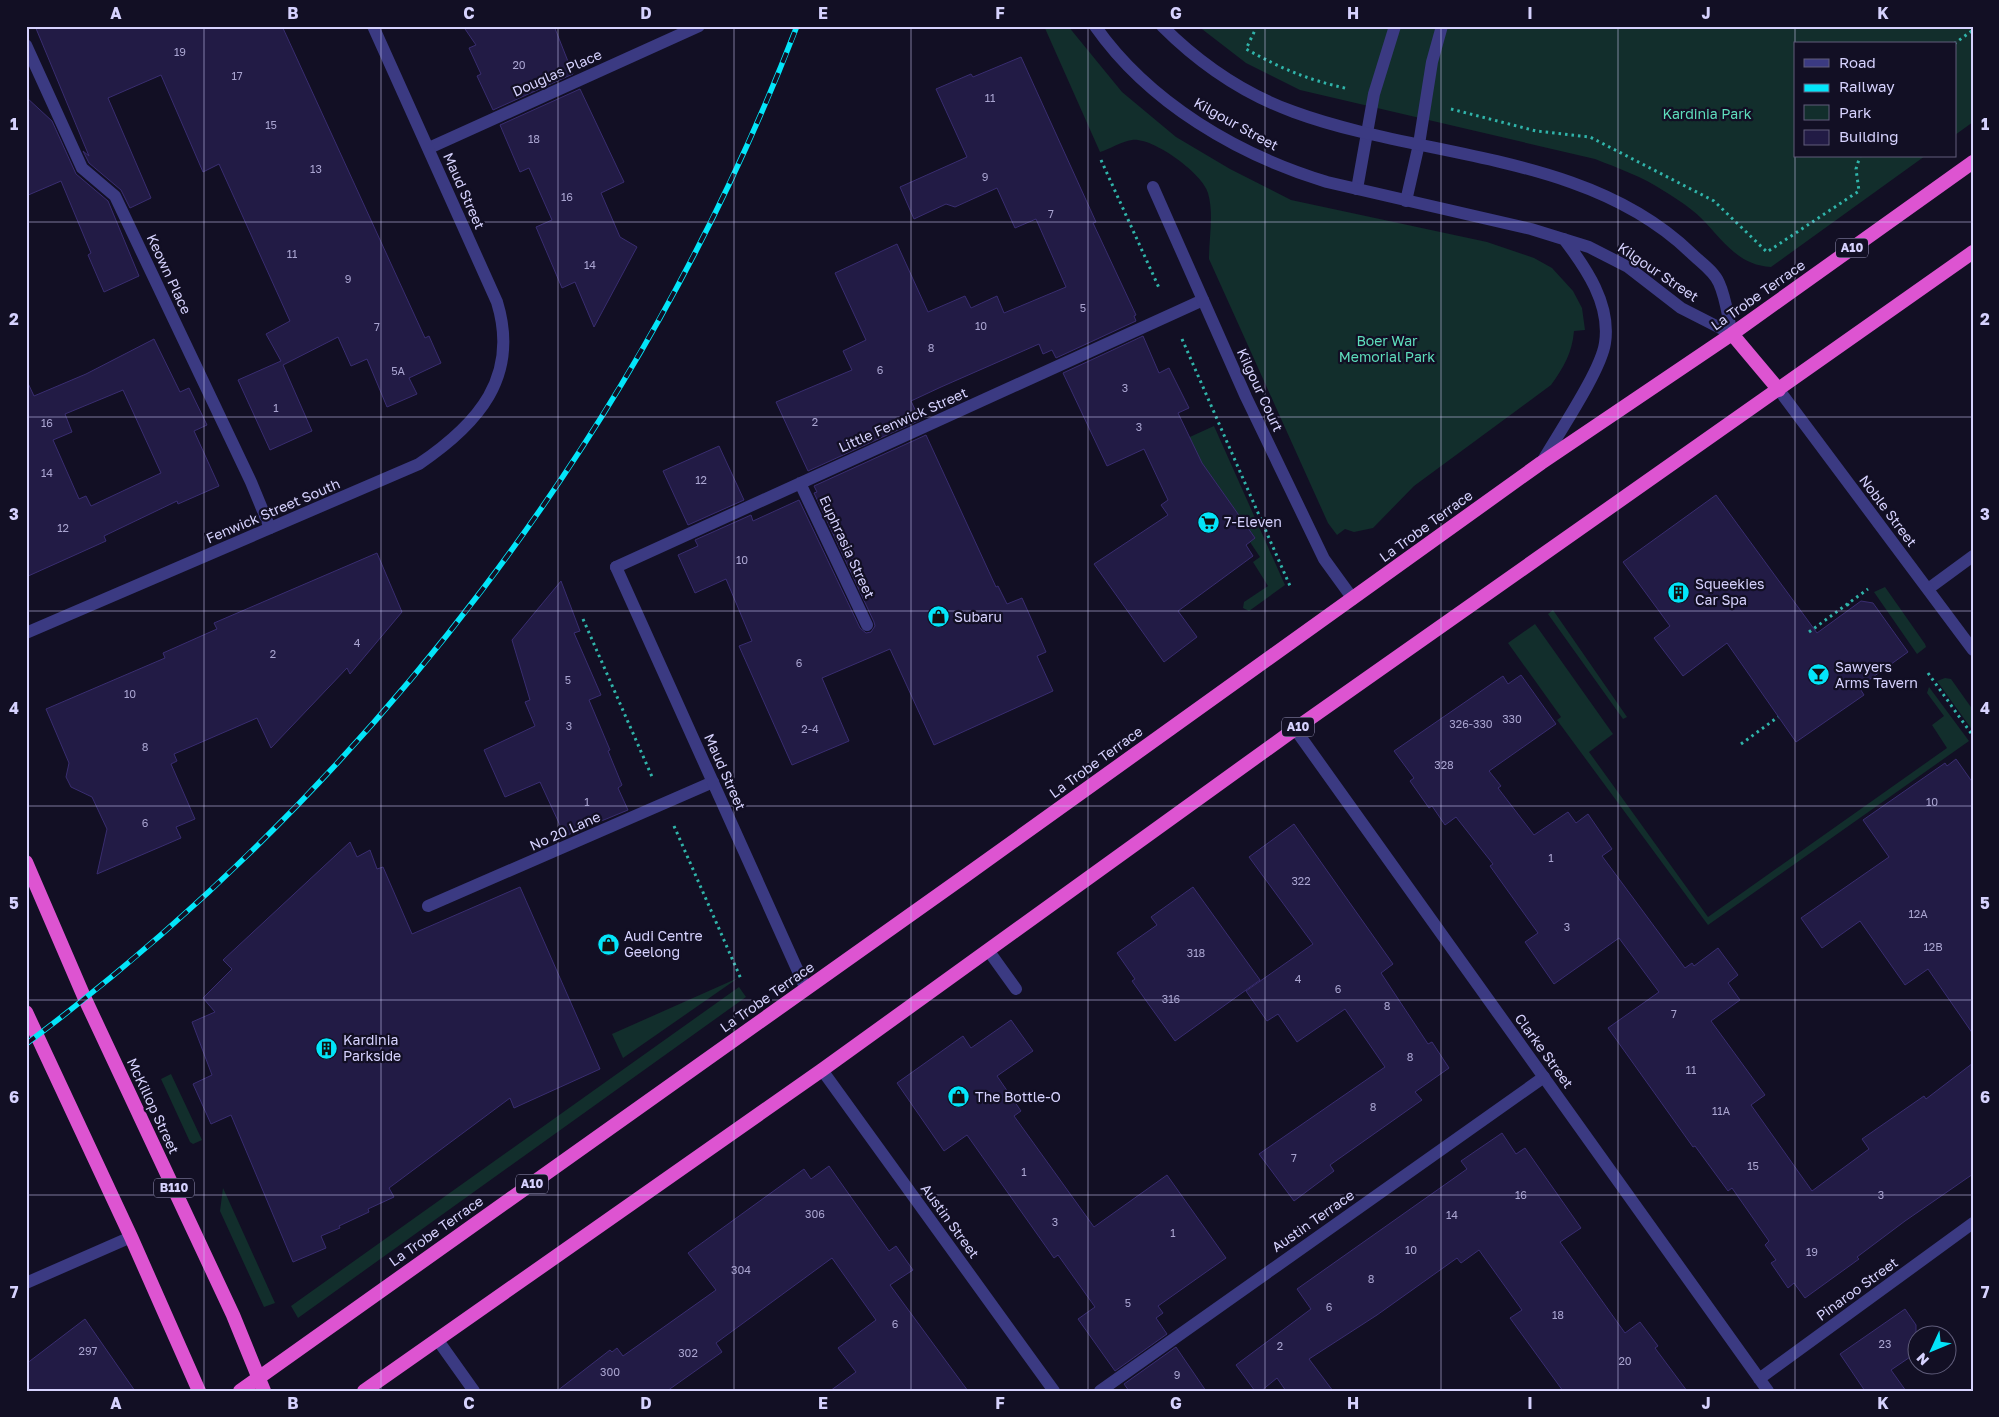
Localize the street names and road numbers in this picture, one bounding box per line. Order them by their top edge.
street label: Douglas Place [510,45,604,100]
street label: Kilgour Street [1191,93,1281,154]
street label: Maud Street [440,150,489,232]
street label: Keown Place [143,231,195,317]
street label: Kilgour Street [1615,238,1702,305]
road number: A10 [1836,238,1868,258]
street label: La Trobe Terrace [1707,256,1808,333]
street label: Kilgour Court [1234,345,1287,434]
street label: Little Fenwick Street [836,383,970,456]
street label: Noble Street [1856,472,1921,550]
street label: Fenwick Street South [203,475,342,546]
street label: La Trobe Terrace [1376,486,1476,565]
street label: Euphrasia Street [816,493,879,601]
road number: A10 [1282,718,1314,736]
street label: La Trobe Terrace [1046,722,1146,801]
street label: Maud Street [701,731,750,813]
street label: No 20 Lane [527,807,603,854]
street label: La Trobe Terrace [716,958,817,1035]
street label: Clarke Street [1512,1010,1577,1091]
street label: McKillop Street [124,1055,183,1156]
road number: A10 [516,1174,548,1194]
road number: B110 [154,1178,194,1198]
street label: Austin Street [918,1180,983,1261]
street label: Austin Terrace [1268,1186,1357,1255]
street label: La Trobe Terrace [385,1192,486,1269]
street label: Pinaroo Street [1813,1253,1901,1324]

